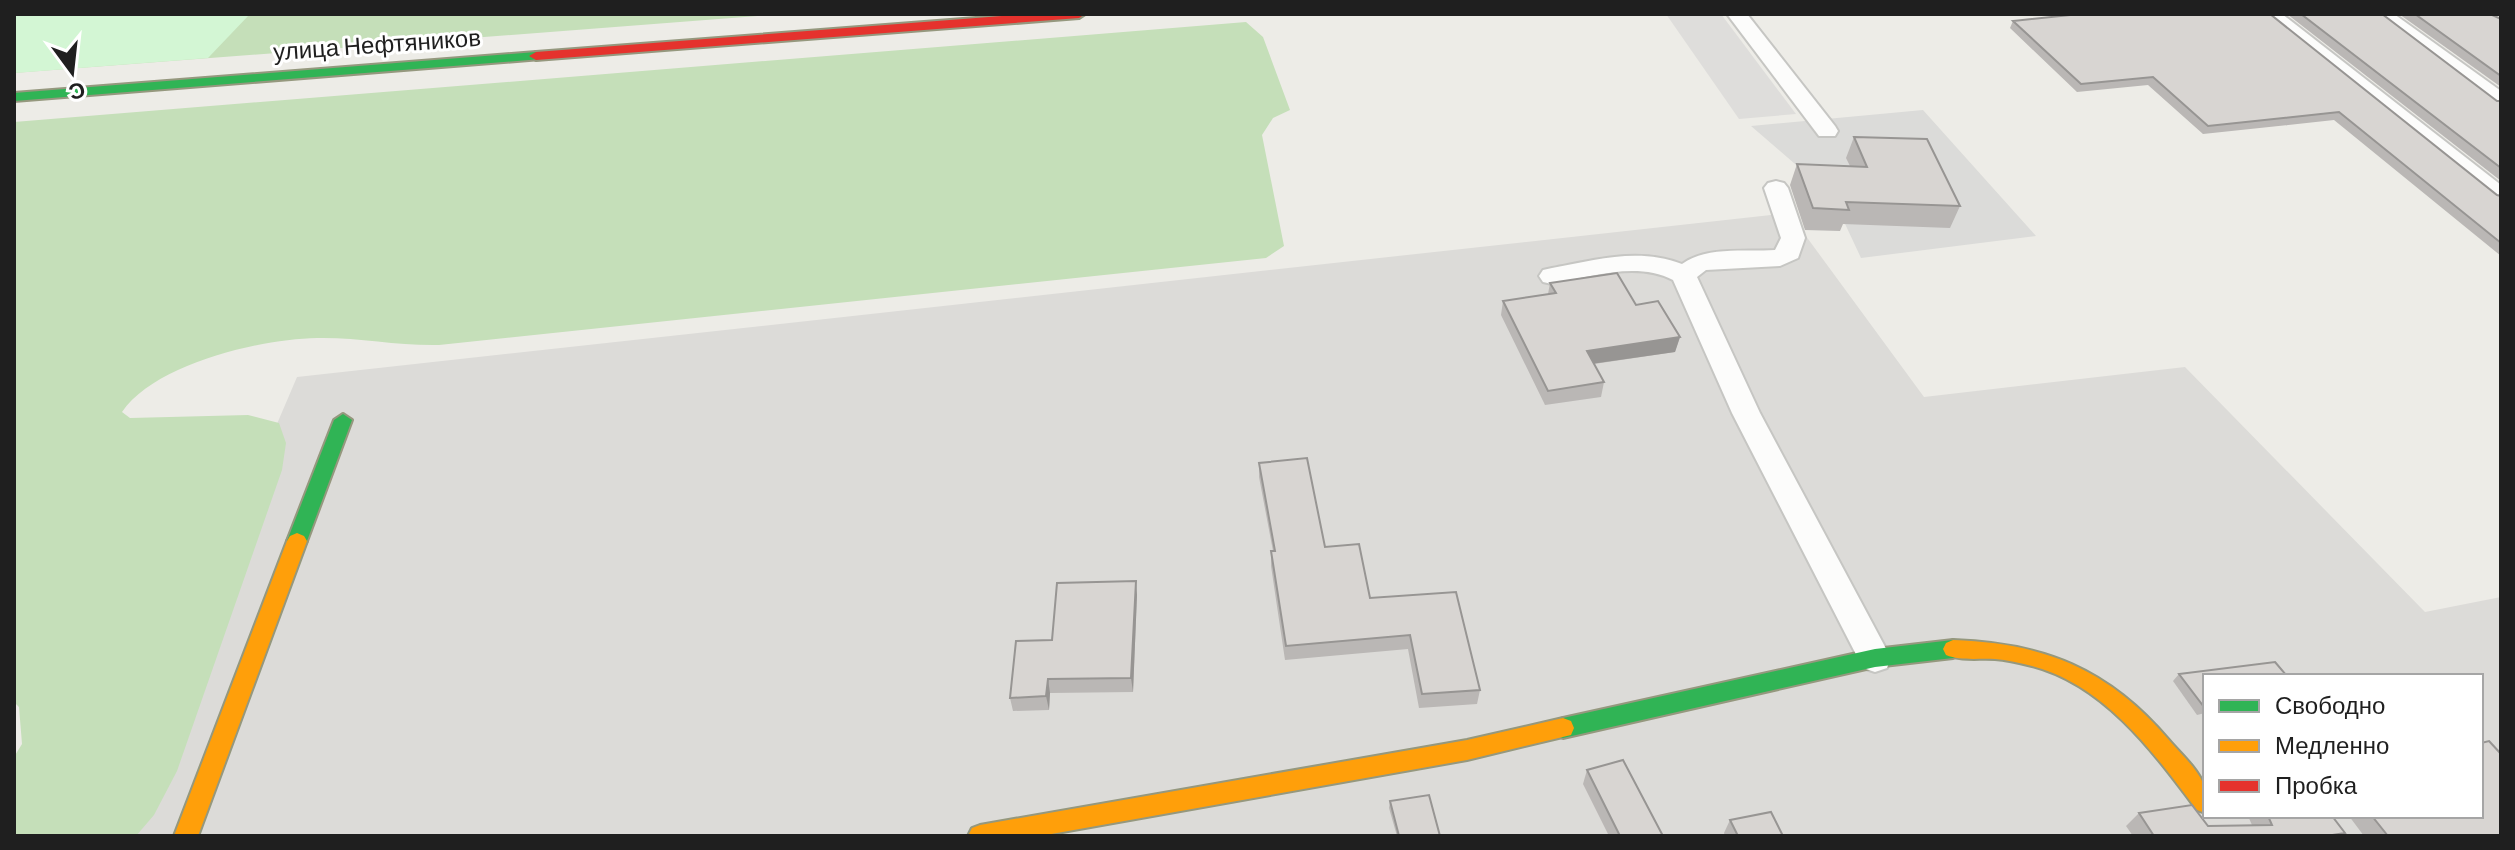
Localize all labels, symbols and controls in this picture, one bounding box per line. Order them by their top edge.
street label: улица Нефтяников [272,22,482,65]
north arrow [32,32,112,112]
text: С [66,78,88,107]
legend [2203,674,2483,818]
text: Свободно [2275,690,2385,719]
text: Медленно [2275,730,2389,759]
text: Пробка [2275,770,2358,799]

